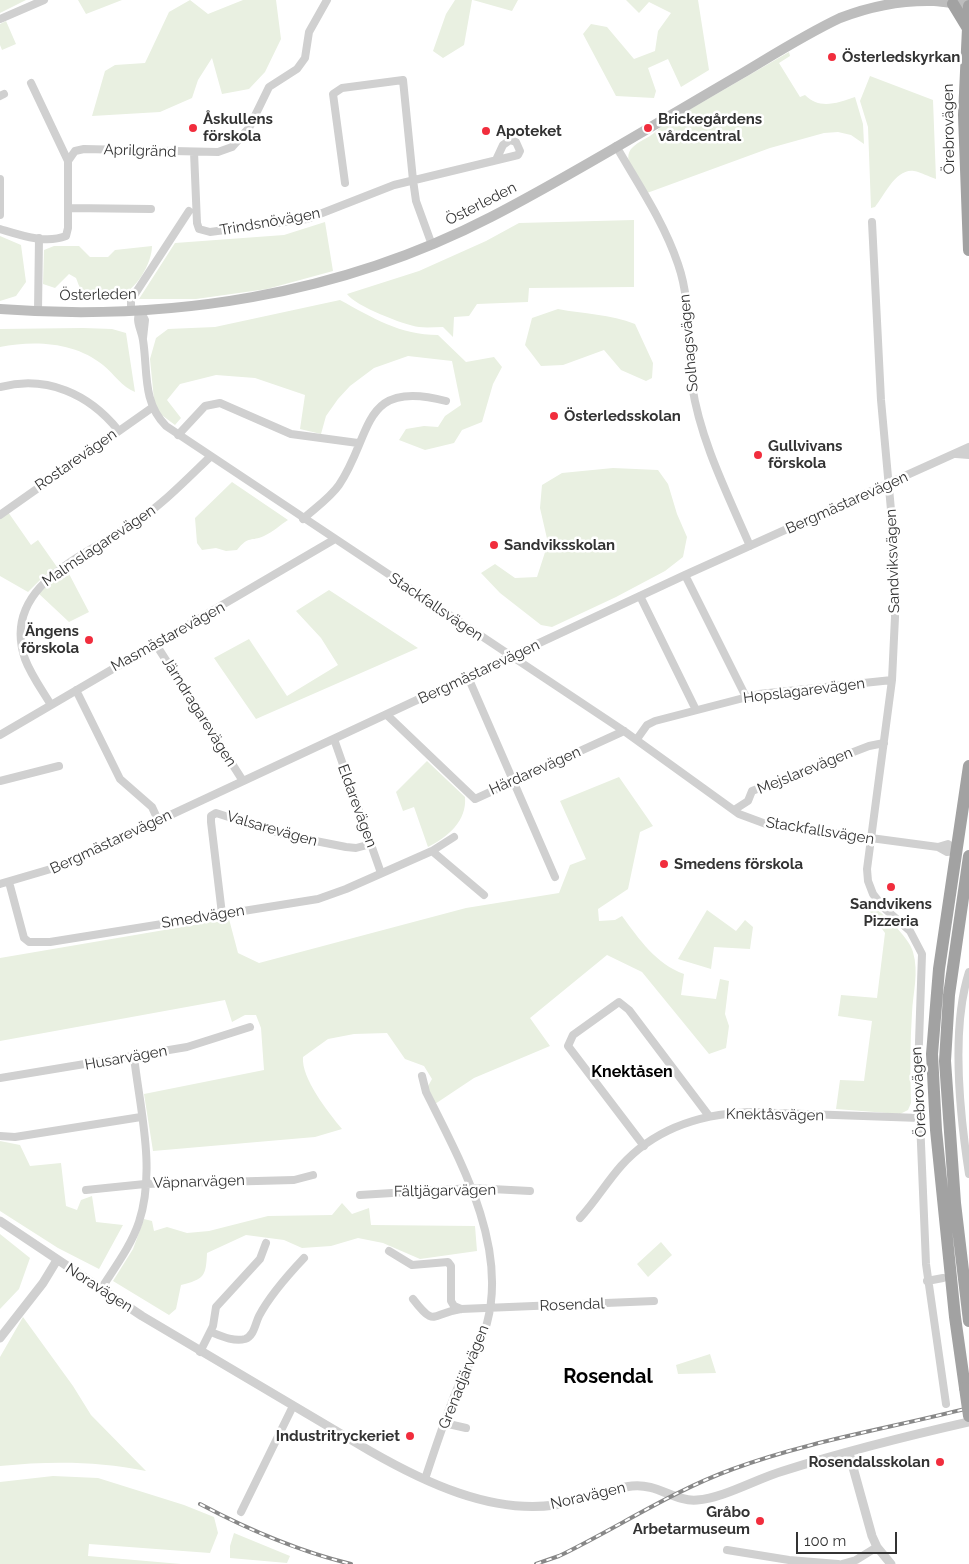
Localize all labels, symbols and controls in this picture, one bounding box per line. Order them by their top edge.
place label: Österledskyrkan [842,48,960,66]
marker: Österledskyrkan [826,51,838,63]
street label: Örebrovägen [939,83,959,175]
place label: Åskullens förskola [203,110,273,145]
place label: Brickegårdens vårdcentral [658,110,762,145]
marker: Åskullens förskola [187,122,199,134]
place label: Apoteket [496,122,562,140]
marker: Brickegårdens vårdcentral [642,122,654,134]
marker: Apoteket [480,125,492,137]
street label: Aprilgränd [103,141,177,161]
street label: Österleden [443,178,519,230]
street label: Trindsnövägen [218,204,322,240]
street label: Österleden [59,285,137,305]
street label: Solhagsvägen [676,293,702,393]
place label: Österledsskolan [564,407,681,425]
marker: Österledsskolan [548,410,560,422]
street label: Rostarevägen [32,425,120,495]
place label: Gullvivans förskola [768,437,842,472]
marker: Gullvivans förskola [752,449,764,461]
street label: Bergmästarevägen [783,468,911,538]
street label: Malmslagarevägen [39,501,159,591]
street label: Sandviksvägen [882,508,904,614]
place label: Sandviksskolan [504,536,615,554]
marker: Sandviksskolan [488,539,500,551]
street label: Stackfallsvägen [386,569,486,645]
street label: Masmästarevägen [108,598,228,676]
place label: Ängens förskola [21,622,79,657]
marker: Ängens förskola [83,634,95,646]
street label: Bergmästarevägen [415,636,543,708]
street label: Järndragarevägen [158,654,240,770]
street label: Hopslagarevägen [742,675,866,707]
street label: Härdarevägen [487,743,583,799]
street label: Mejslarevägen [755,744,855,798]
street label: Eldarevägen [334,762,380,850]
street label: Bergmästarevägen [47,806,175,878]
street label: Valsarevägen [225,807,319,851]
street label: Stackfallsvägen [765,814,875,848]
place label: Smedens förskola [674,855,803,873]
marker: Smedens förskola [658,858,670,870]
marker: Sandvikens Pizzeria [885,881,897,893]
place label: Sandvikens Pizzeria [850,895,932,930]
street label: Smedvägen [160,902,246,932]
street label: Husarvägen [83,1042,169,1074]
street label: Örebrovägen [908,1046,930,1138]
district label: Knektåsen [591,1062,673,1082]
street label: Knektåsvägen [726,1105,824,1125]
street label: Väpnarvägen [153,1171,245,1193]
street label: Fältjägarvägen [394,1181,496,1201]
street label: Noravägen [62,1260,136,1316]
street label: Rosendal [539,1295,605,1315]
street label: Grenadjärvägen [435,1322,493,1432]
district label: Rosendal [563,1365,653,1389]
place label: Industritryckeriet [276,1427,400,1445]
marker: Industritryckeriet [404,1430,416,1442]
place label: Rosendalsskolan [808,1453,930,1471]
marker: Rosendalsskolan [934,1456,946,1468]
street label: Noravägen [549,1479,627,1513]
place label: Gråbo Arbetarmuseum [633,1503,750,1538]
marker: Gråbo Arbetarmuseum [754,1515,766,1527]
scale bar [799,1522,900,1554]
text: 100 m [804,1532,846,1550]

